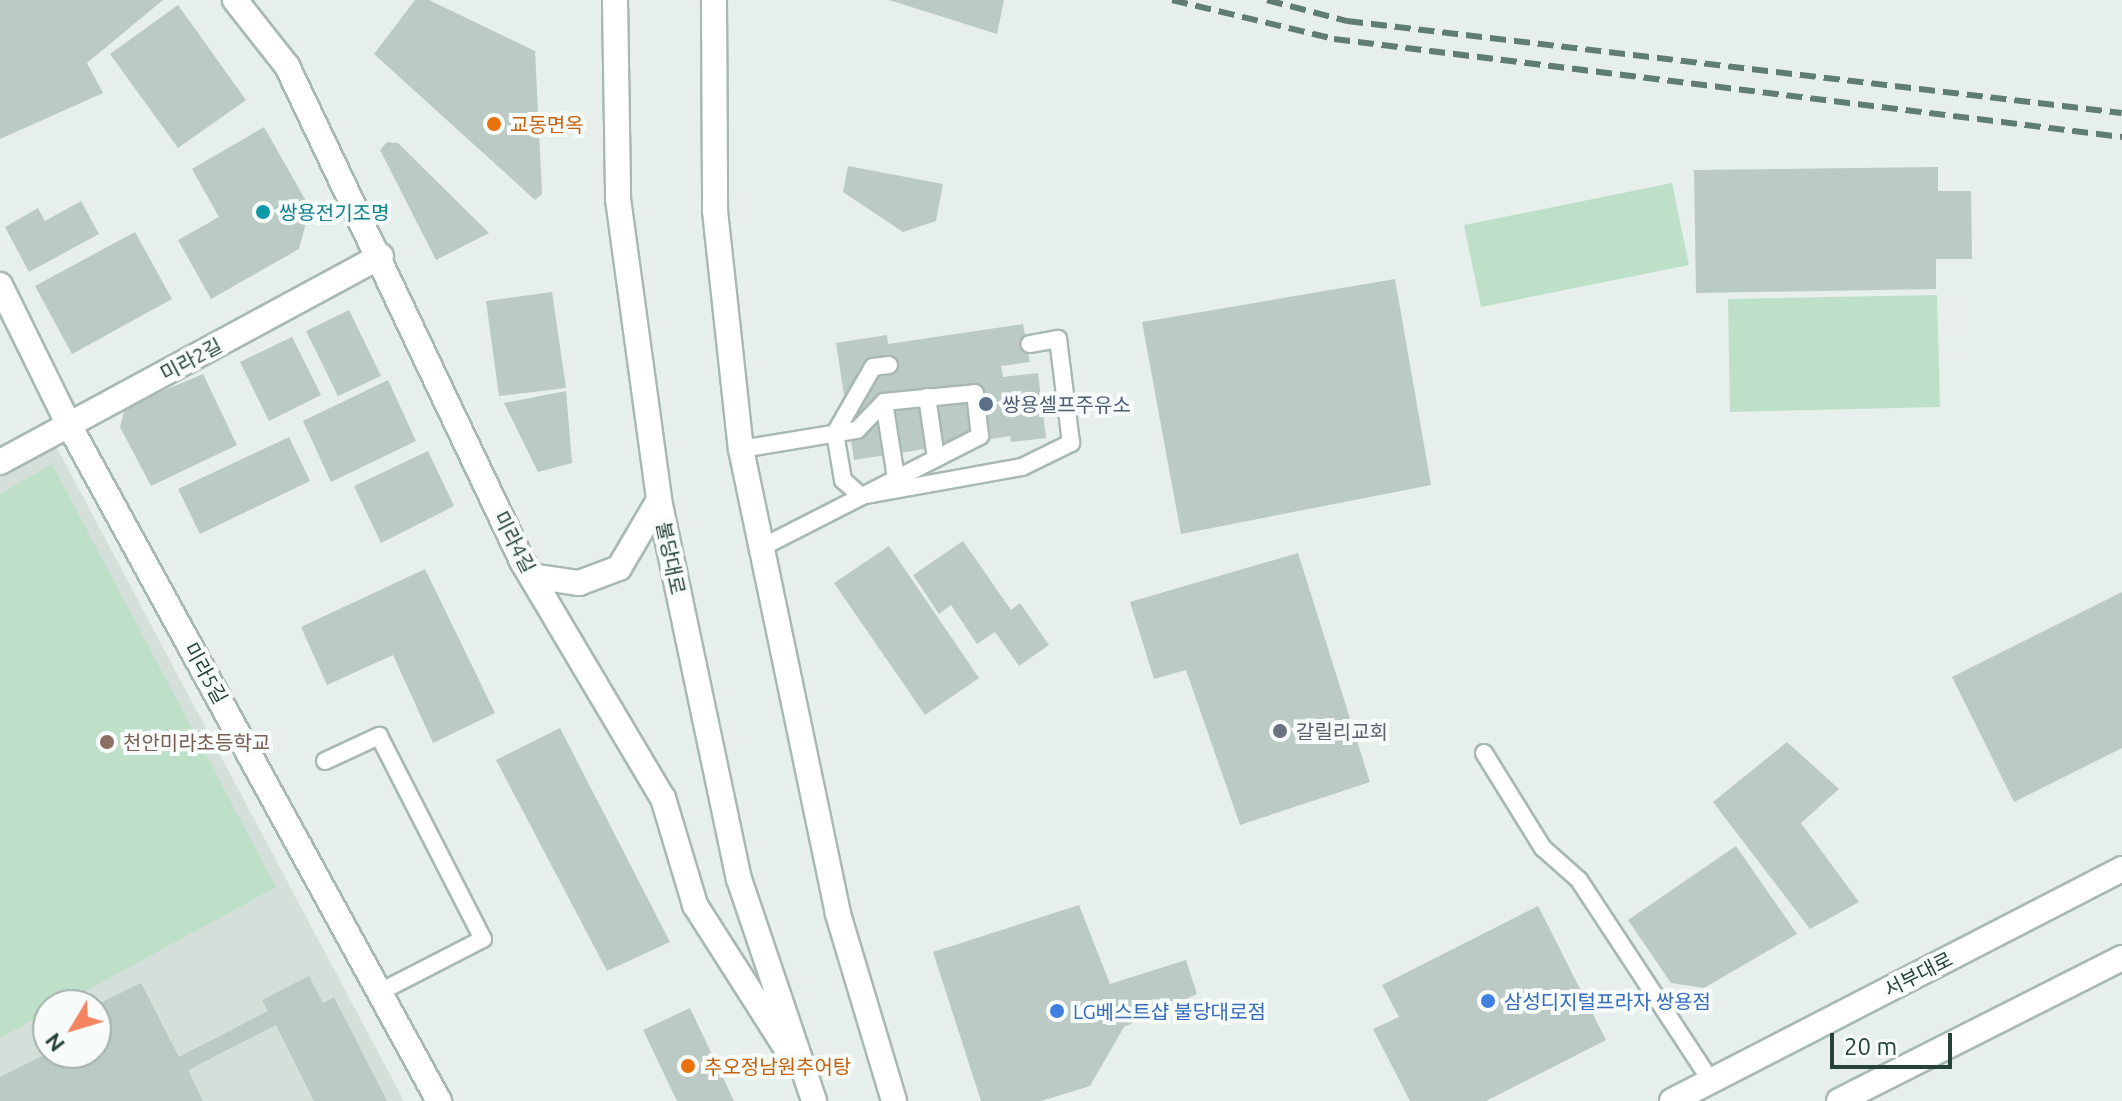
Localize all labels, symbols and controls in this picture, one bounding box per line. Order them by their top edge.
place label: 교동면옥 [510,112,584,136]
marker: 교동면옥 [485,115,503,133]
place label: 쌍용전기조명 [279,200,389,224]
marker: 쌍용전기조명 [254,203,272,221]
street label: 미라2길 [156,333,226,385]
place label: 쌍용셀프주유소 [1002,392,1131,416]
marker: 쌍용셀프주유소 [977,395,995,413]
street label: 미라4길 [489,507,541,577]
street label: 불당대로 [652,520,690,596]
street label: 미라5길 [179,638,233,708]
place label: 갈릴리교회 [1296,719,1388,743]
marker: 갈릴리교회 [1271,722,1289,740]
place label: 천안미라초등학교 [123,730,270,754]
marker: 천안미라초등학교 [98,733,116,751]
street label: 서부대로 [1880,947,1956,1001]
north arrow [32,989,112,1069]
place label: 삼성디지털프라자 쌍용점 [1504,989,1711,1013]
marker: 삼성디지털프라자 쌍용점 [1479,992,1497,1010]
place label: LG베스트샵 불당대로점 [1073,999,1266,1023]
marker: LG베스트샵 불당대로점 [1048,1002,1066,1020]
scale bar [1834,1017,1956,1067]
text: N [39,1029,69,1057]
text: 20 m [1844,1033,1897,1060]
place label: 추오정남원추어탕 [704,1054,851,1078]
marker: 추오정남원추어탕 [679,1057,697,1075]

